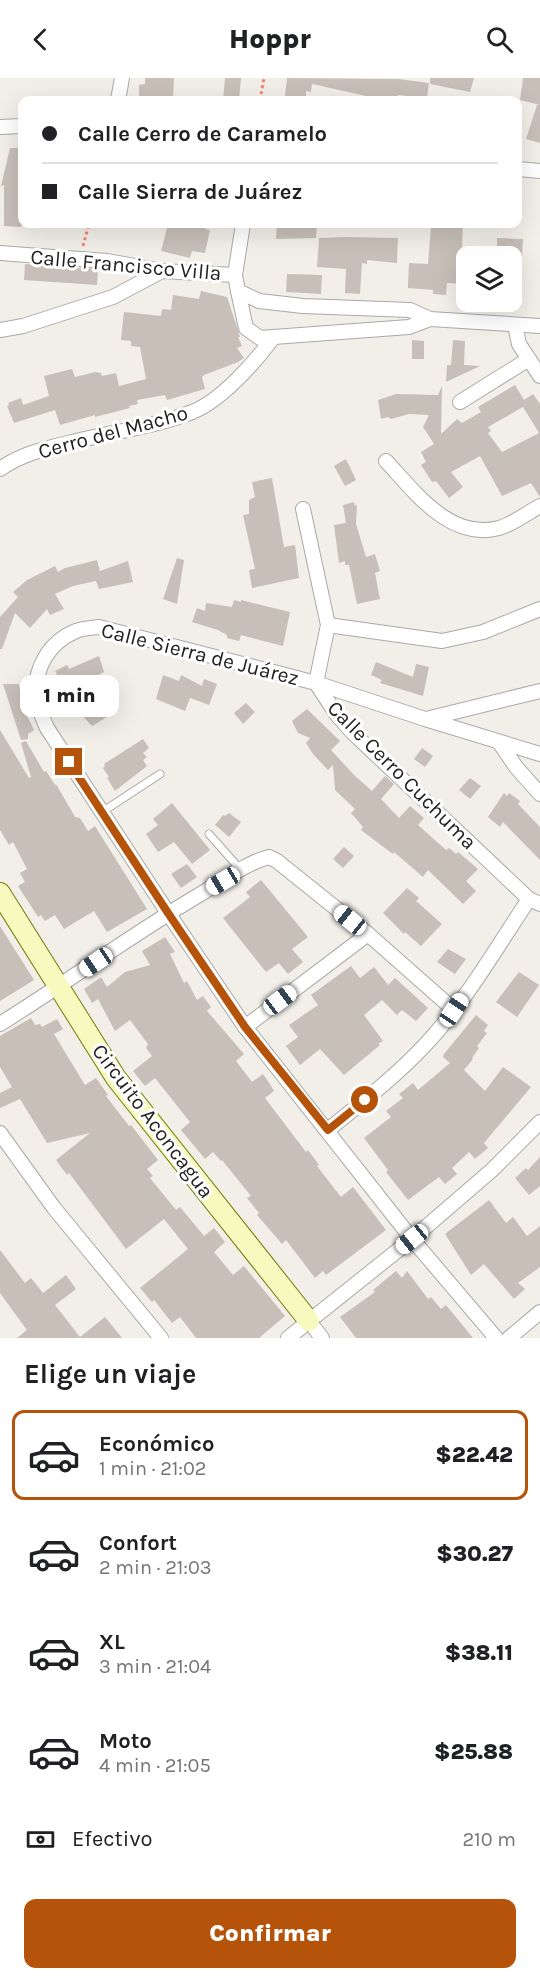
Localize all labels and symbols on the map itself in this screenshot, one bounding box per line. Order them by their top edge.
street label: Calle Francisco Villa [30,245,222,285]
street label: Cerro del Macho [36,401,190,463]
street label: Calle Sierra de Juárez [99,618,301,690]
callout: 1 min [20,675,118,717]
street label: Calle Cerro Cuchuma [323,696,481,854]
route end [55,748,82,775]
car [203,864,243,898]
car [330,902,370,938]
car [76,944,116,980]
car [260,982,300,1018]
car [436,990,472,1030]
street label: Circuito Aconcagua [87,1039,219,1203]
route start [351,1086,378,1113]
car [392,1221,432,1257]

